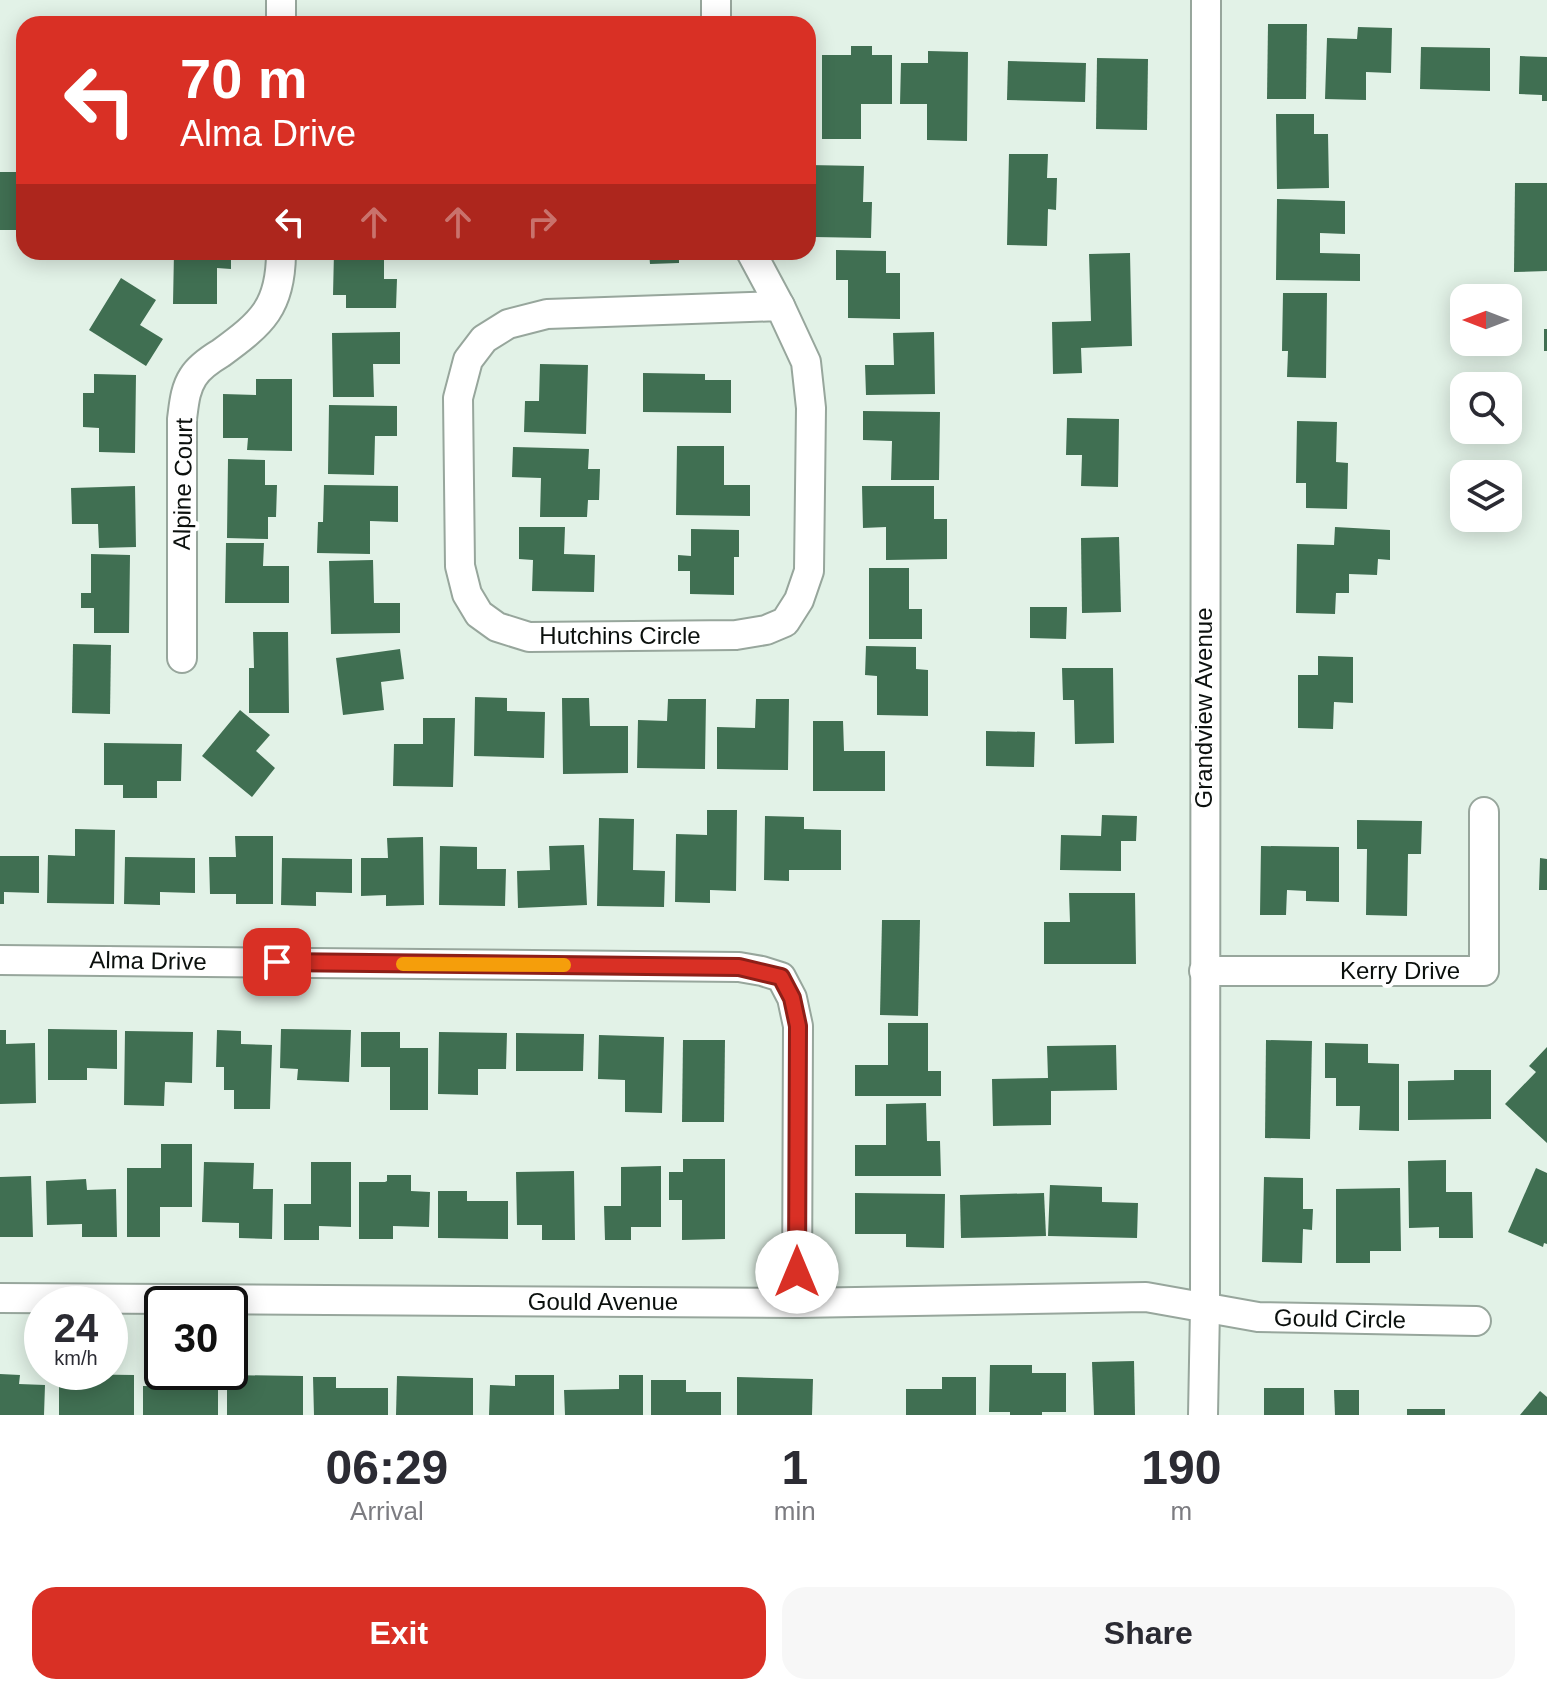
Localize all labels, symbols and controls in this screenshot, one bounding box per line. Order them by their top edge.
text: 70 m [180,47,308,110]
icon: left [48,48,152,152]
text: Alma Drive [180,113,356,154]
icon: left [268,200,312,244]
icon: ahead [352,200,396,244]
icon: ahead [436,200,480,244]
icon: right [520,200,564,244]
north arrow [1450,284,1522,356]
map controls [1450,284,1522,532]
button: search [1450,372,1522,444]
street label: Alpine Court [168,417,197,550]
button: layers [1450,460,1522,532]
street label: Grandview Avenue [1190,607,1217,809]
street label: Hutchins Circle [539,622,701,649]
pin [243,928,311,996]
icon: arrive [255,940,299,984]
street label: Alma Drive [89,946,207,975]
street label: Kerry Drive [1340,957,1460,984]
position arrow [755,1230,839,1314]
speed limit sign: 30 [144,1286,248,1390]
street label: Gould Avenue [528,1288,678,1315]
street label: Gould Circle [1274,1304,1406,1333]
text: 24 [54,1306,98,1350]
text: km/h [54,1347,98,1369]
text: 06:29 [326,1441,448,1494]
text: 1 [781,1441,808,1494]
text: 190 [1141,1441,1221,1494]
text: Arrival [350,1496,424,1526]
text: min [774,1496,816,1526]
text: m [1171,1496,1192,1526]
button: Exit [32,1587,766,1679]
button: Share [782,1587,1515,1679]

